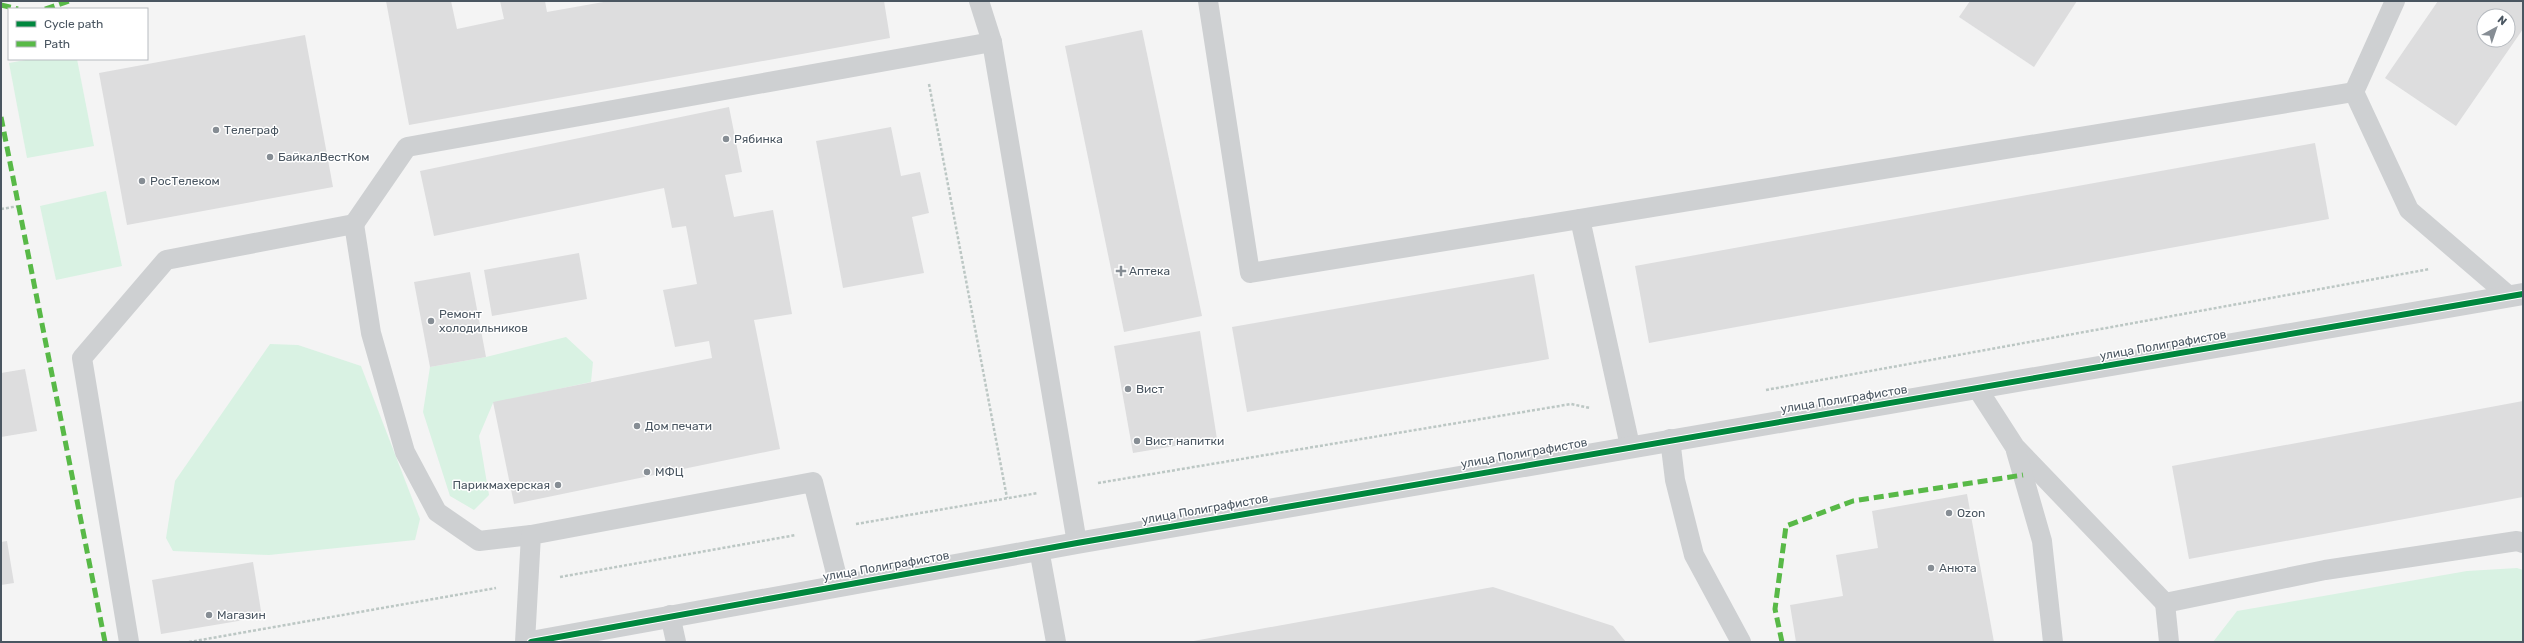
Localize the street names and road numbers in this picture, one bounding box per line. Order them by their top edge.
street label: улица Полиграфистов [2099,327,2228,363]
street label: улица Полиграфистов [1780,382,1909,416]
street label: улица Полиграфистов [1460,435,1589,471]
street label: улица Полиграфистов [1141,491,1270,527]
street label: улица Полиграфистов [822,548,951,584]

